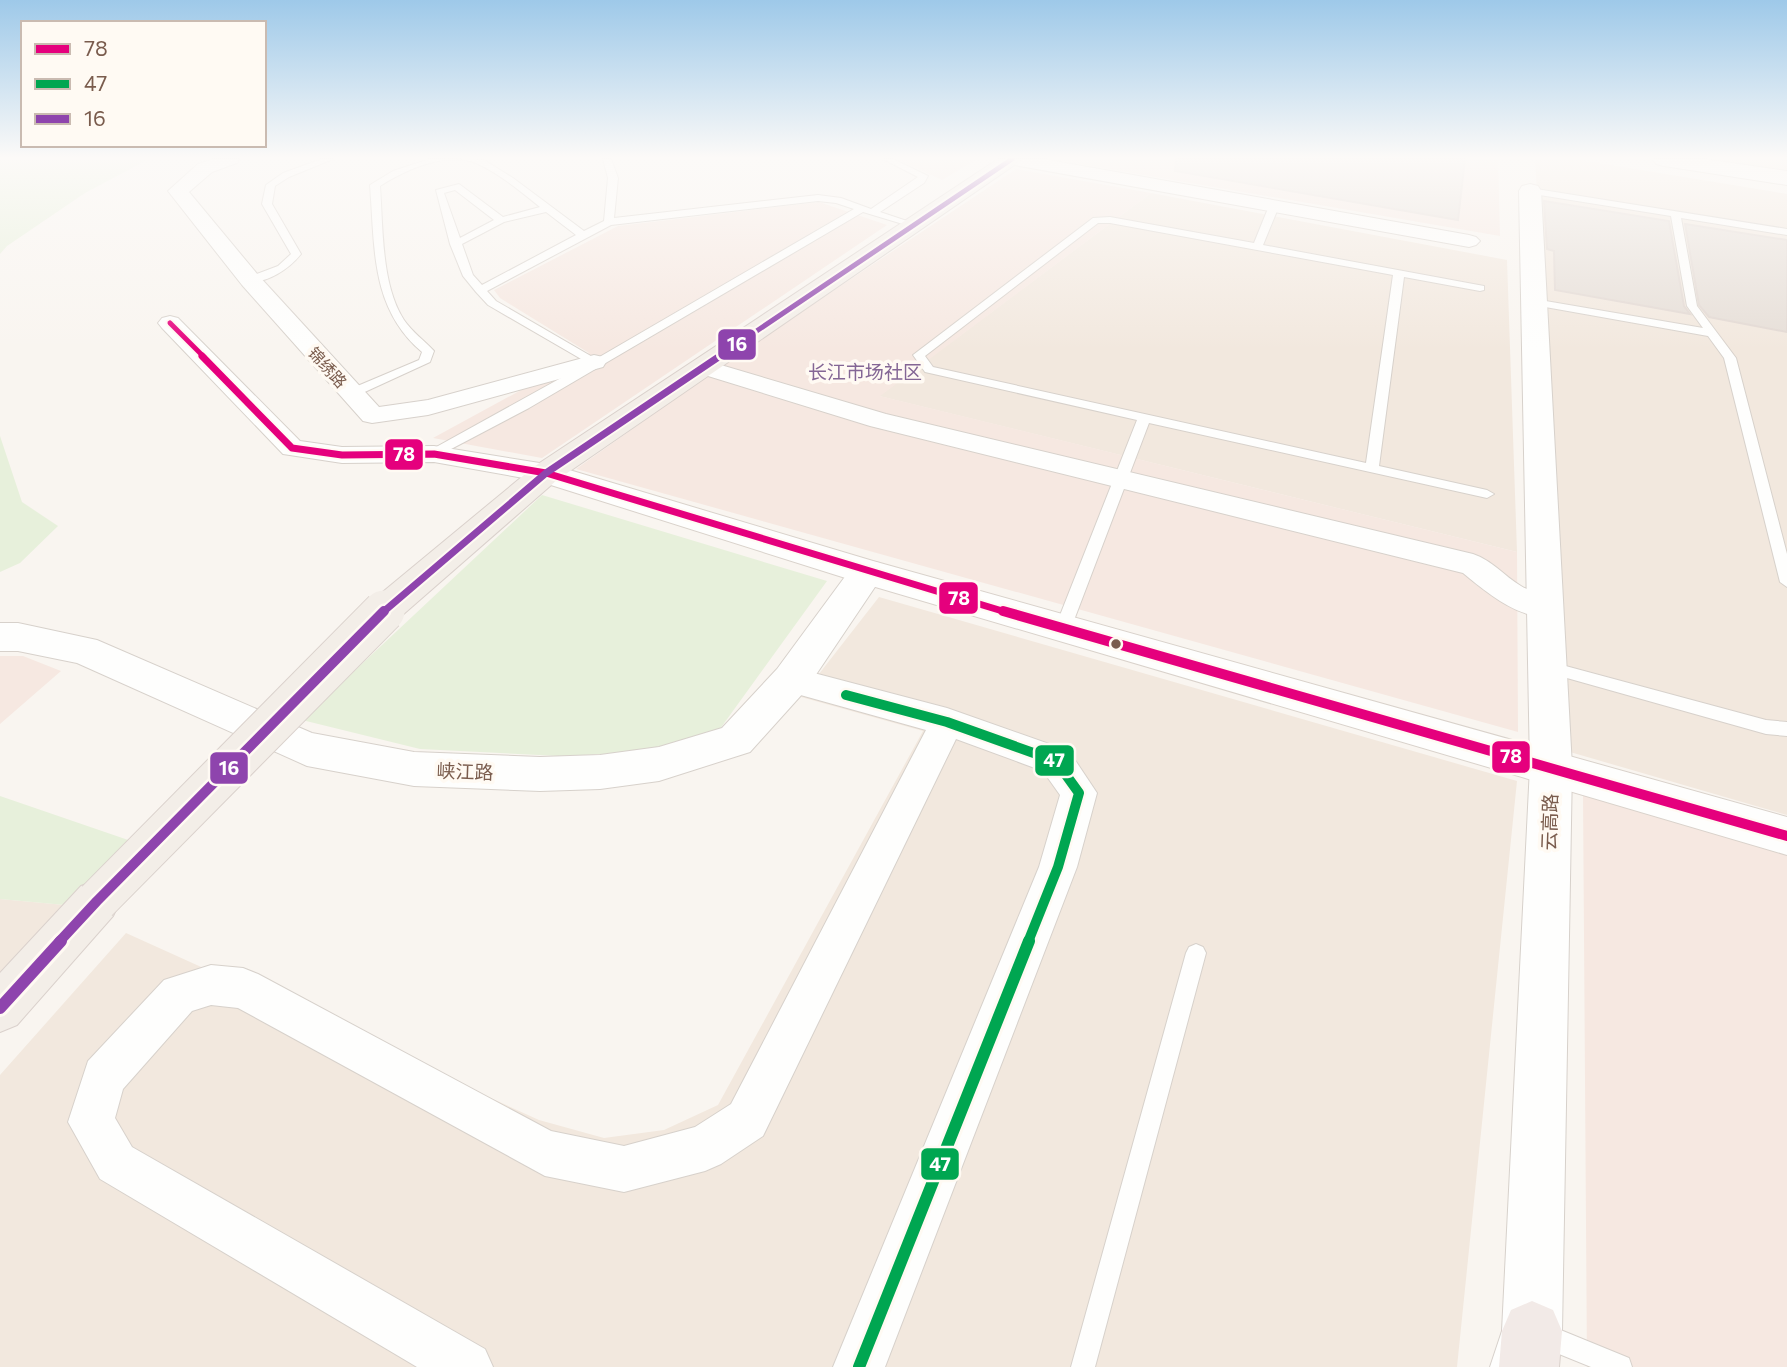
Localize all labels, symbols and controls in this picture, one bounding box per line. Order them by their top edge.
legend [21,21,266,147]
text: 78 [84,35,108,60]
text: 47 [84,70,107,95]
text: 16 [84,105,106,130]
line badge: 16 [717,328,757,361]
text: 16 [727,332,747,355]
street label: 锦绣路 [305,343,351,391]
district label: 长江市场社区 [808,360,922,383]
line badge: 78 [384,438,424,471]
text: 78 [393,442,415,465]
line badge: 78 [938,581,979,615]
text: 78 [948,586,970,609]
unlabelled marker [1109,637,1123,651]
line badge: 78 [1491,740,1531,774]
line badge: 47 [1034,744,1075,777]
text: 78 [1500,744,1522,767]
text: 47 [1043,748,1065,771]
line badge: 16 [209,751,249,785]
text: 16 [219,756,239,779]
street label: 峡江路 [436,759,494,783]
street label: 云高路 [1537,793,1561,851]
line badge: 47 [920,1147,960,1181]
text: 47 [929,1152,951,1175]

